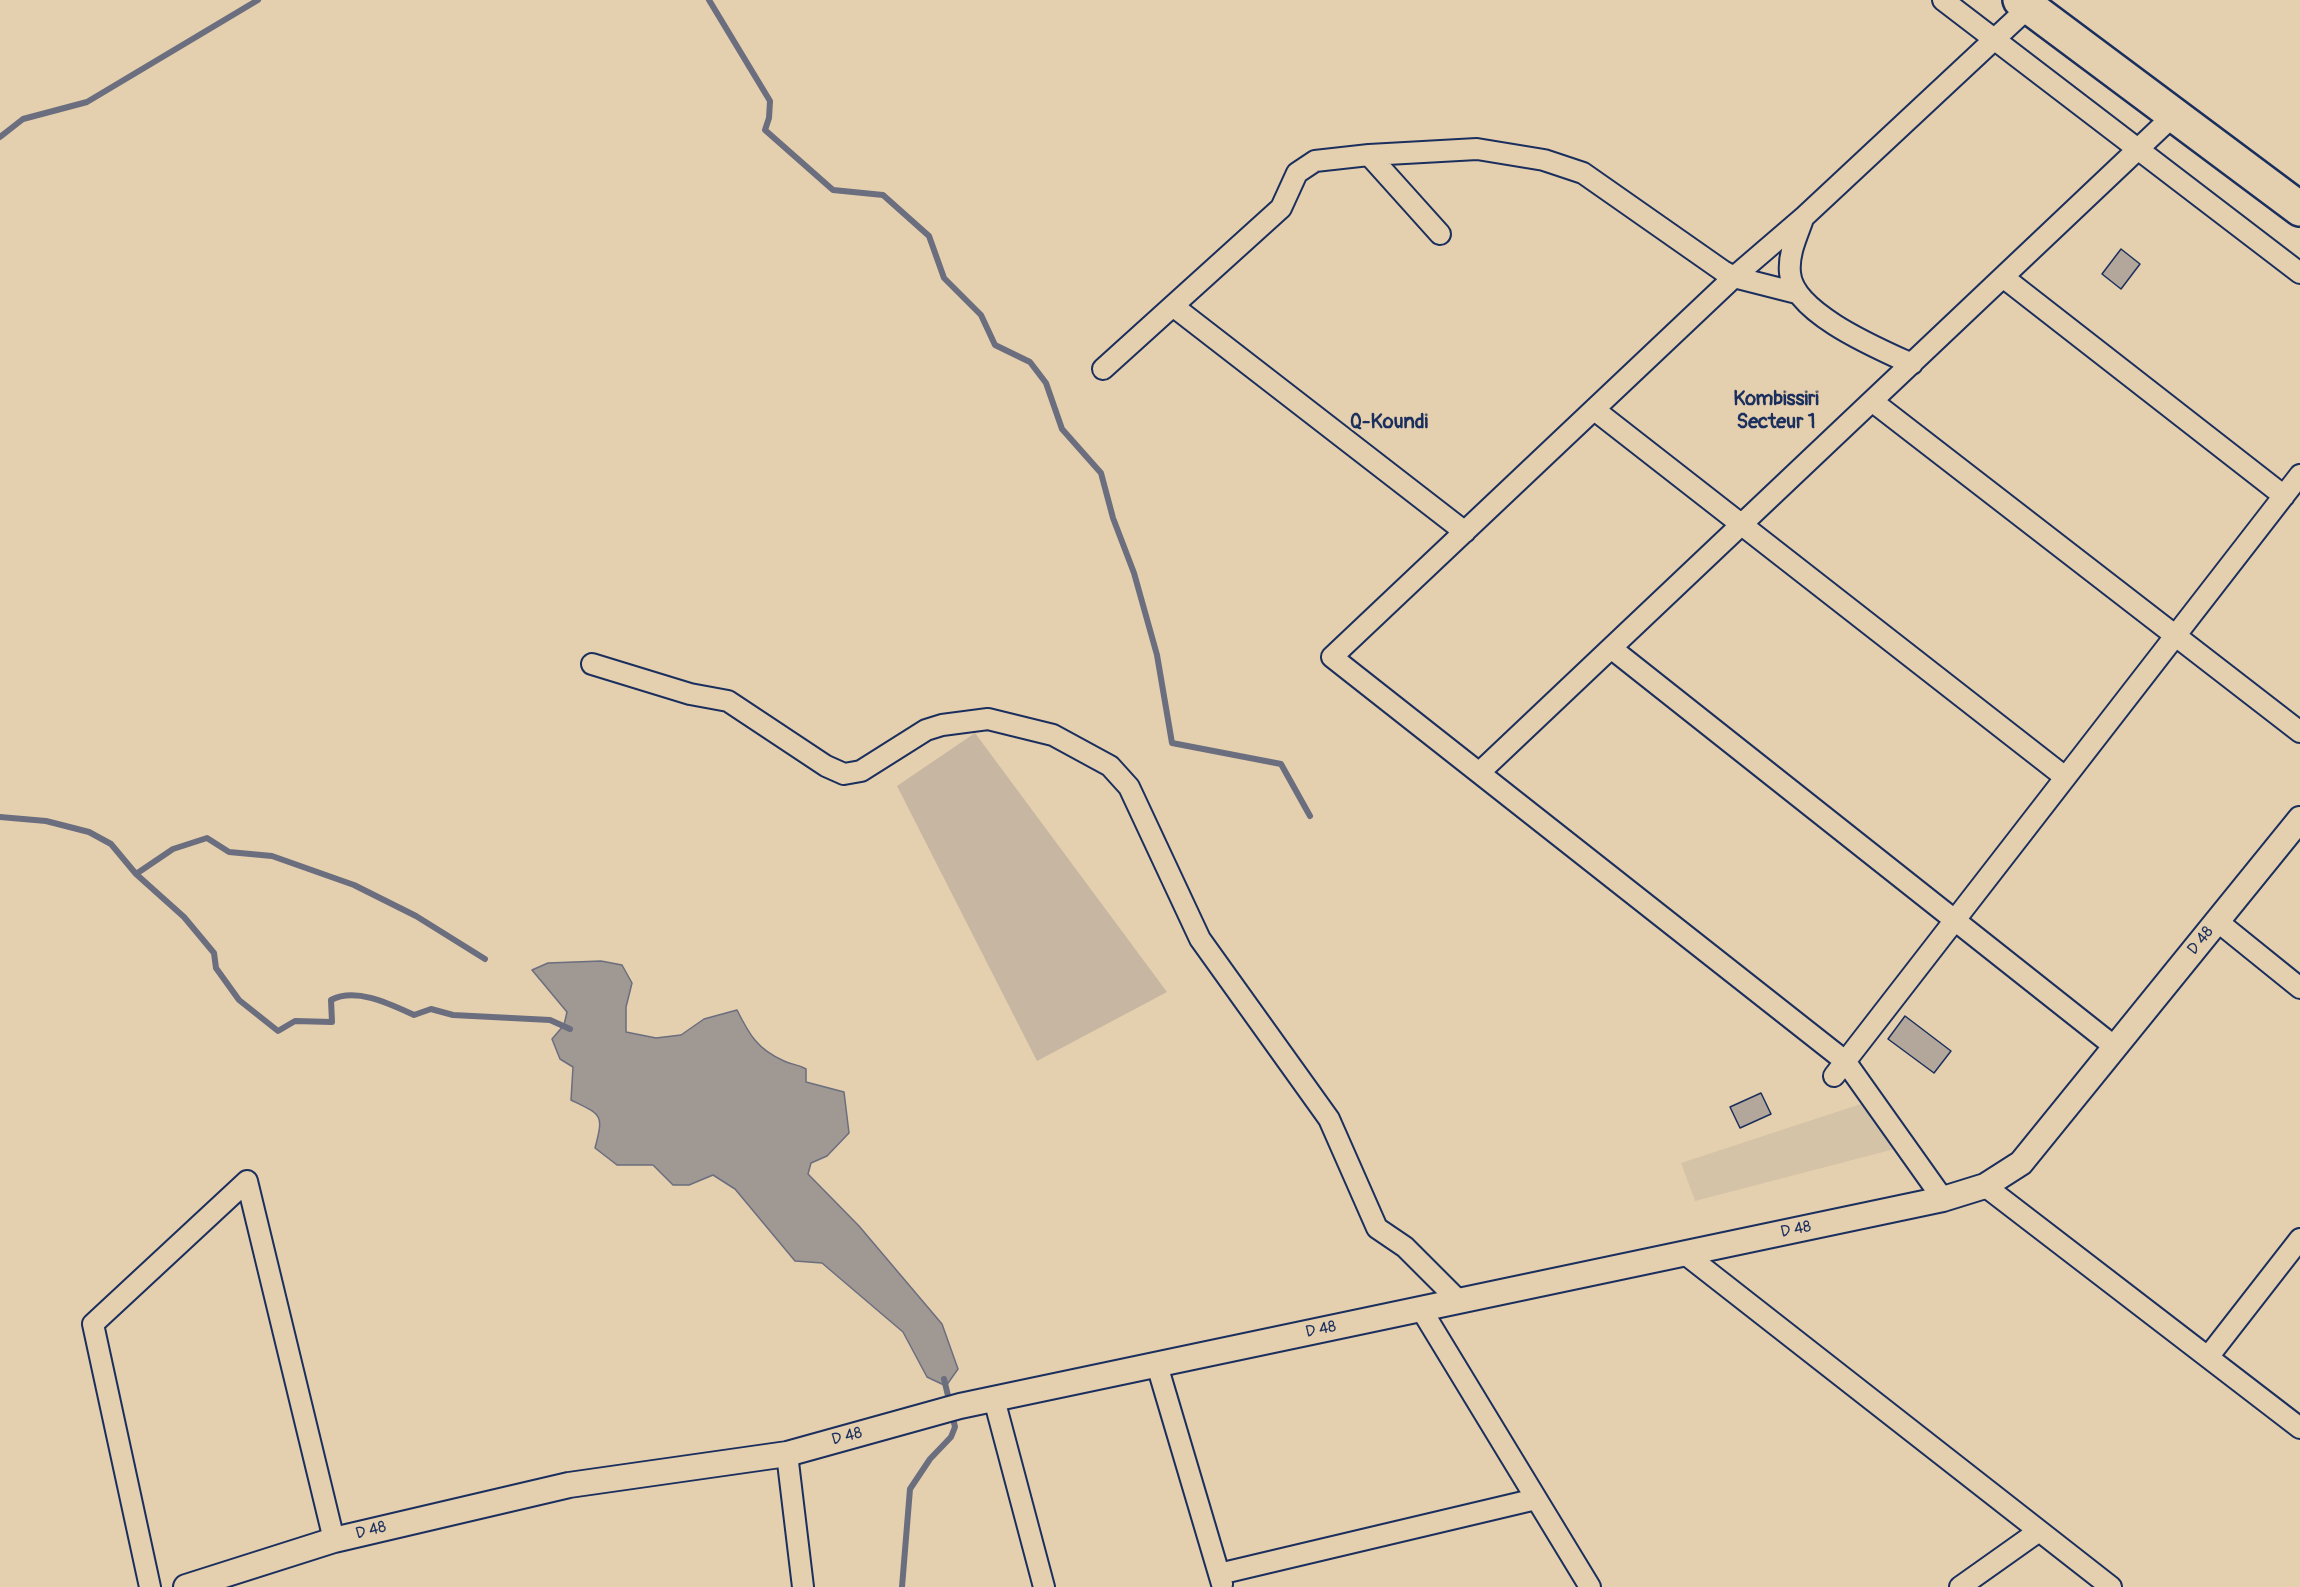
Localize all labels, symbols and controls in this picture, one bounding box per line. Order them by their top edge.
district label: Kombissiri Secteur 1 [1733,388,1819,435]
district label: Q-Koundi [1350,411,1428,435]
street label: D 48 [2184,923,2218,959]
street label: D 48 [1779,1217,1813,1243]
street label: D 48 [1304,1317,1338,1343]
street label: D 48 [830,1424,864,1450]
street label: D 48 [354,1518,388,1544]

